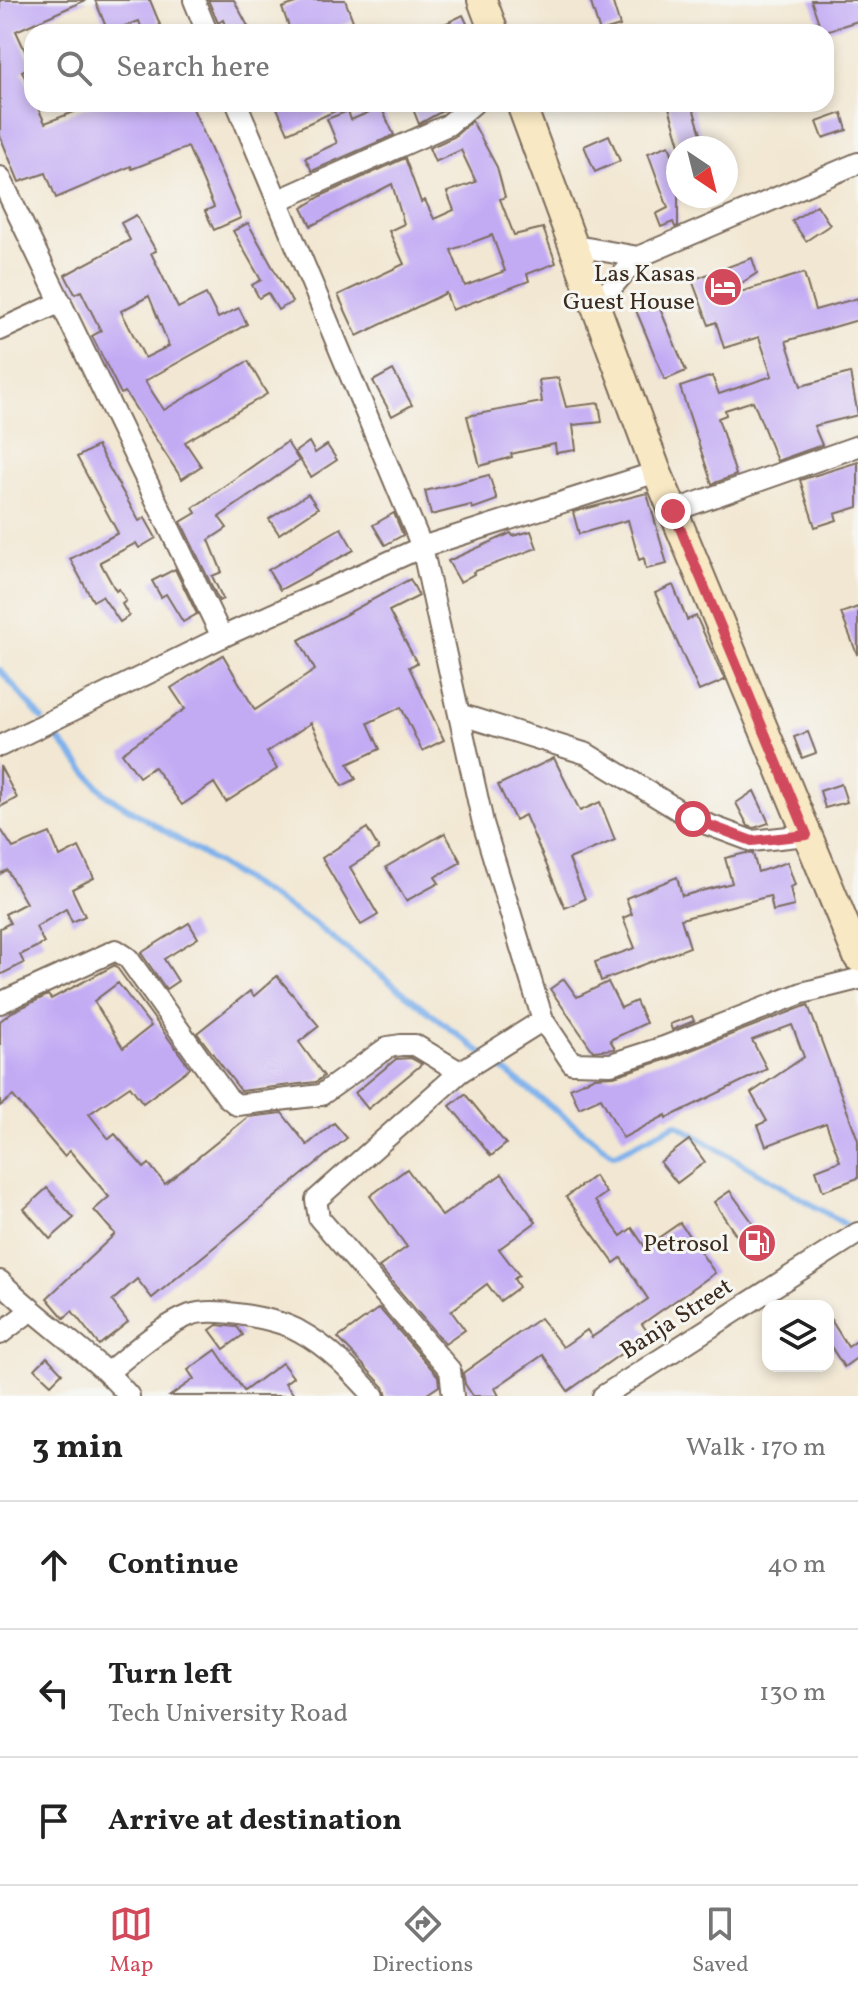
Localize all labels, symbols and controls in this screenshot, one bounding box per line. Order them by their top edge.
search box [24,24,834,112]
icon: search [52,46,96,90]
text: Search here [116,47,270,89]
north arrow [666,136,738,208]
place label: Las Kasas Guest House [563,258,695,320]
hotel icon: Las Kasas Guest House [702,266,744,308]
route end [655,493,691,529]
route start [675,801,711,837]
fuel station icon: Petrosol [736,1222,778,1264]
place label: Petrosol [643,1228,729,1262]
street label: Banja Street [614,1271,740,1369]
map controls [762,1300,834,1372]
button: layers [762,1300,834,1372]
text: 3 min [32,1425,123,1472]
text: Walk · 170 m [686,1430,826,1466]
icon: ahead [32,1543,76,1587]
text: Continue [108,1544,239,1586]
text: 40 m [767,1547,826,1583]
text: Turn left [108,1654,232,1696]
icon: left [32,1671,76,1715]
text: 130 m [759,1675,826,1711]
text: Tech University Road [108,1696,348,1732]
icon: arrive [32,1799,76,1843]
text: Arrive at destination [108,1800,402,1842]
tab: Map [109,1902,153,1981]
tab: Directions [372,1902,473,1981]
tab: Saved [692,1902,749,1981]

